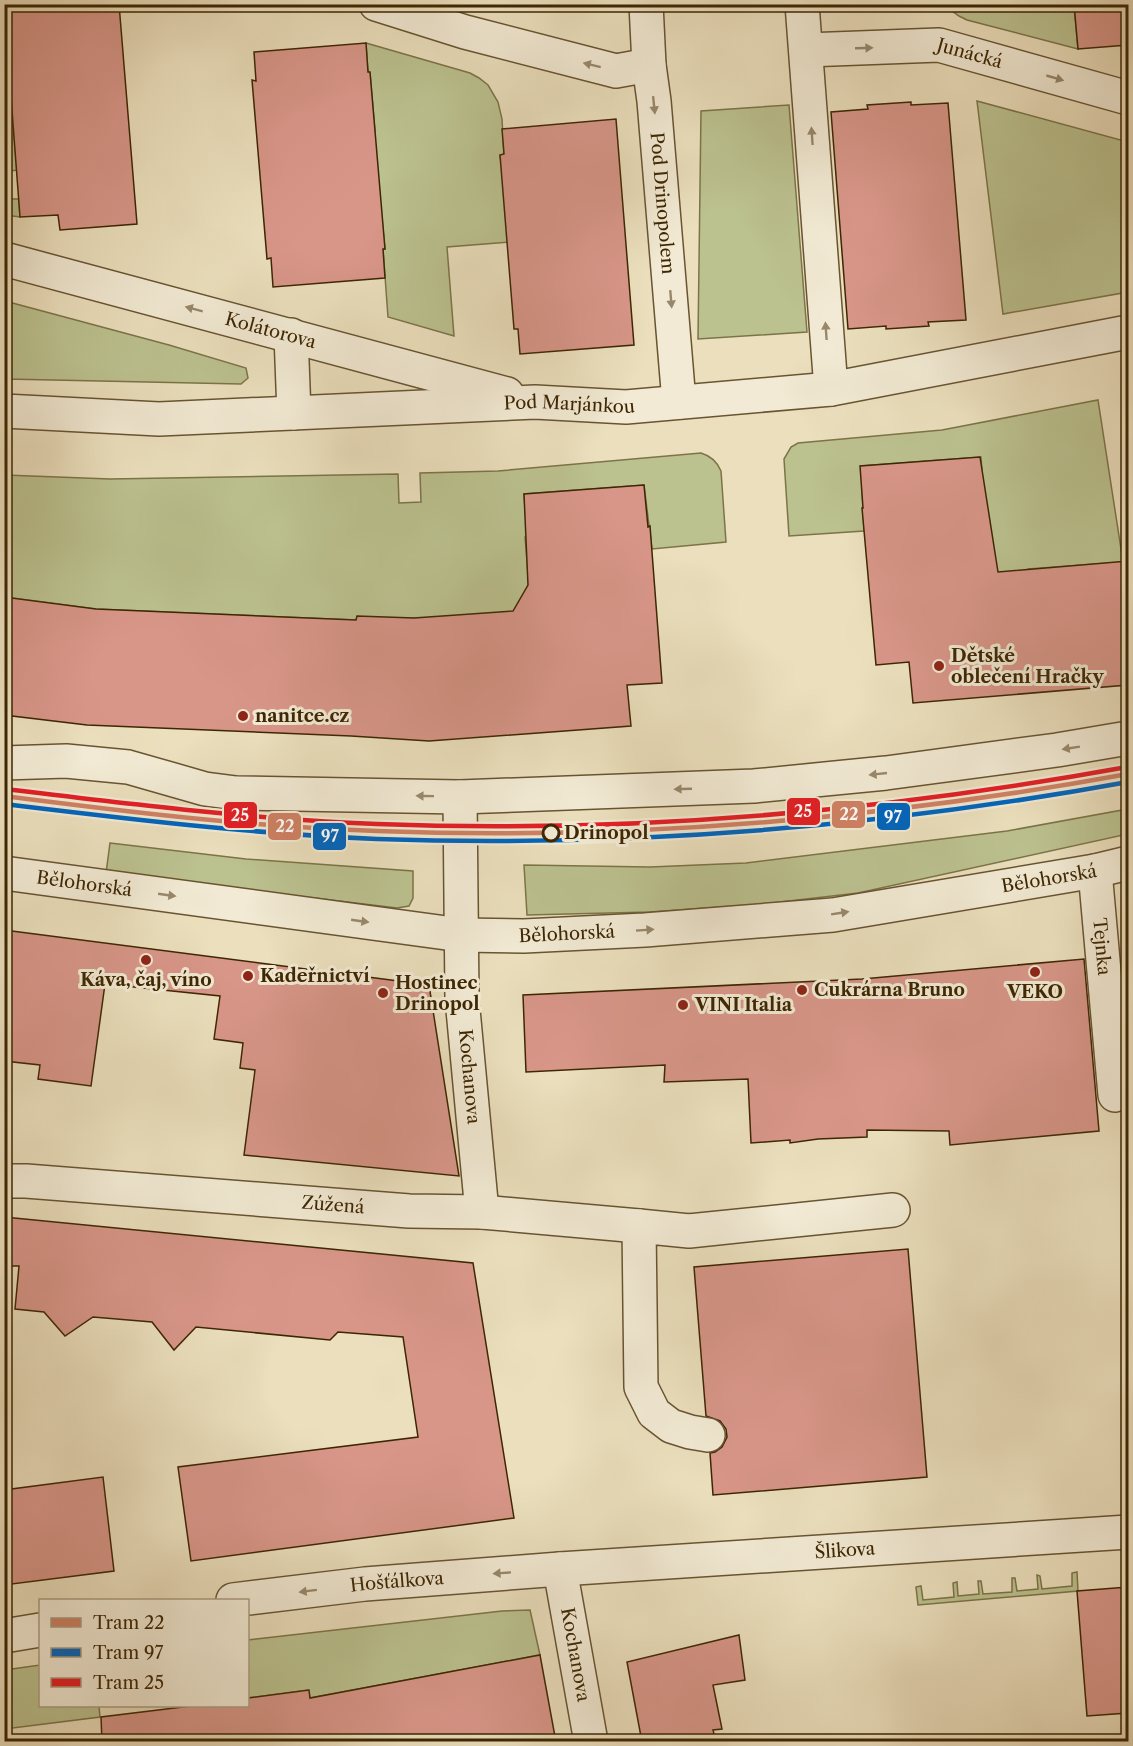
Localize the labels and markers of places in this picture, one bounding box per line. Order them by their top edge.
place label: Dětské oblečení Hračky [951,645,1104,688]
marker: Dětské oblečení Hračky [932,659,946,673]
place label: nanitce.cz [255,705,350,727]
marker: nanitce.cz [236,709,250,723]
place label: Drinopol [564,822,648,844]
marker: Drinopol [542,824,560,842]
marker: Káva, čaj, víno [139,953,153,967]
place label: Kadeřnictví [260,965,370,987]
marker: VEKO [1028,965,1042,979]
place label: Káva, čaj, víno [80,969,212,991]
marker: Kadeřnictví [241,969,255,983]
place label: Hostinec Drinopol [395,972,479,1015]
place label: Cukrárna Bruno [814,979,965,1001]
place label: VEKO [1006,981,1063,1003]
marker: Cukrárna Bruno [795,983,809,997]
marker: Hostinec Drinopol [376,986,390,1000]
place label: VINI Italia [694,994,793,1016]
marker: VINI Italia [676,998,690,1012]

